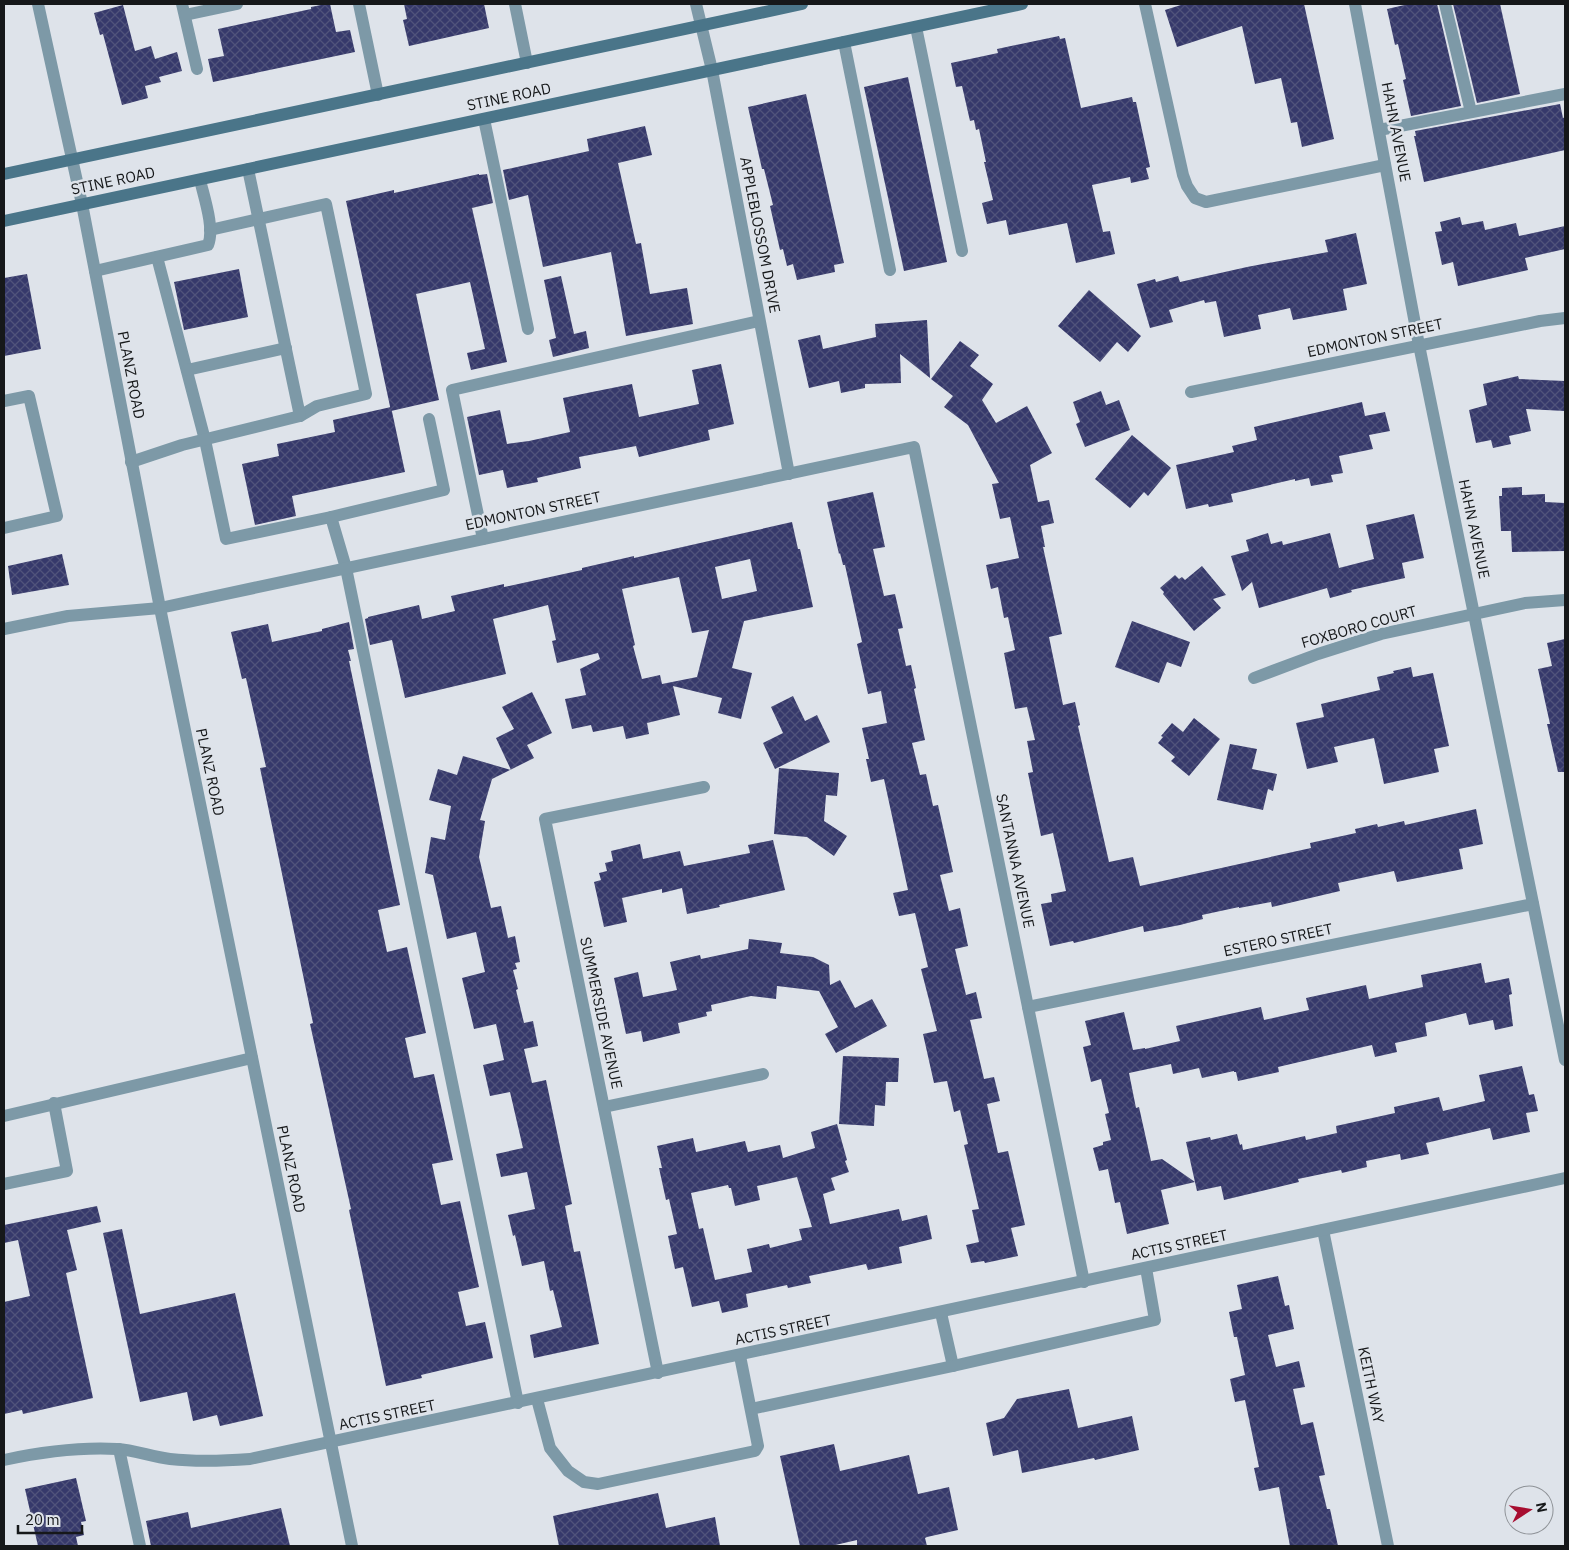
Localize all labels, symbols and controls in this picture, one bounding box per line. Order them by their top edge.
street label: STINE ROAD [465,78,553,115]
street label: HAHN AVENUE [1377,80,1415,183]
street label: APPLEBLOSSOM DRIVE [736,155,785,315]
street label: STINE ROAD [69,162,157,199]
street label: EDMONTON STREET [1305,314,1445,361]
street label: PLANZ ROAD [114,329,149,420]
street label: HAHN AVENUE [1455,477,1494,580]
street label: EDMONTON STREET [463,487,603,534]
street label: FOXBORO COURT [1299,601,1419,652]
street label: PLANZ ROAD [192,726,229,817]
street label: SANTANNA AVENUE [992,792,1039,930]
street label: ESTERO STREET [1222,919,1335,960]
street label: SUMMERSIDE AVENUE [576,935,627,1091]
street label: PLANZ ROAD [273,1123,310,1214]
street label: ACTIS STREET [1129,1225,1229,1264]
street label: ACTIS STREET [733,1310,833,1349]
street label: KEITH WAY [1354,1345,1389,1425]
street label: ACTIS STREET [337,1395,437,1434]
north arrow [1504,1485,1554,1535]
text: N [1532,1500,1552,1514]
scale bar [18,1502,81,1534]
text: 20 m [25,1510,60,1529]

